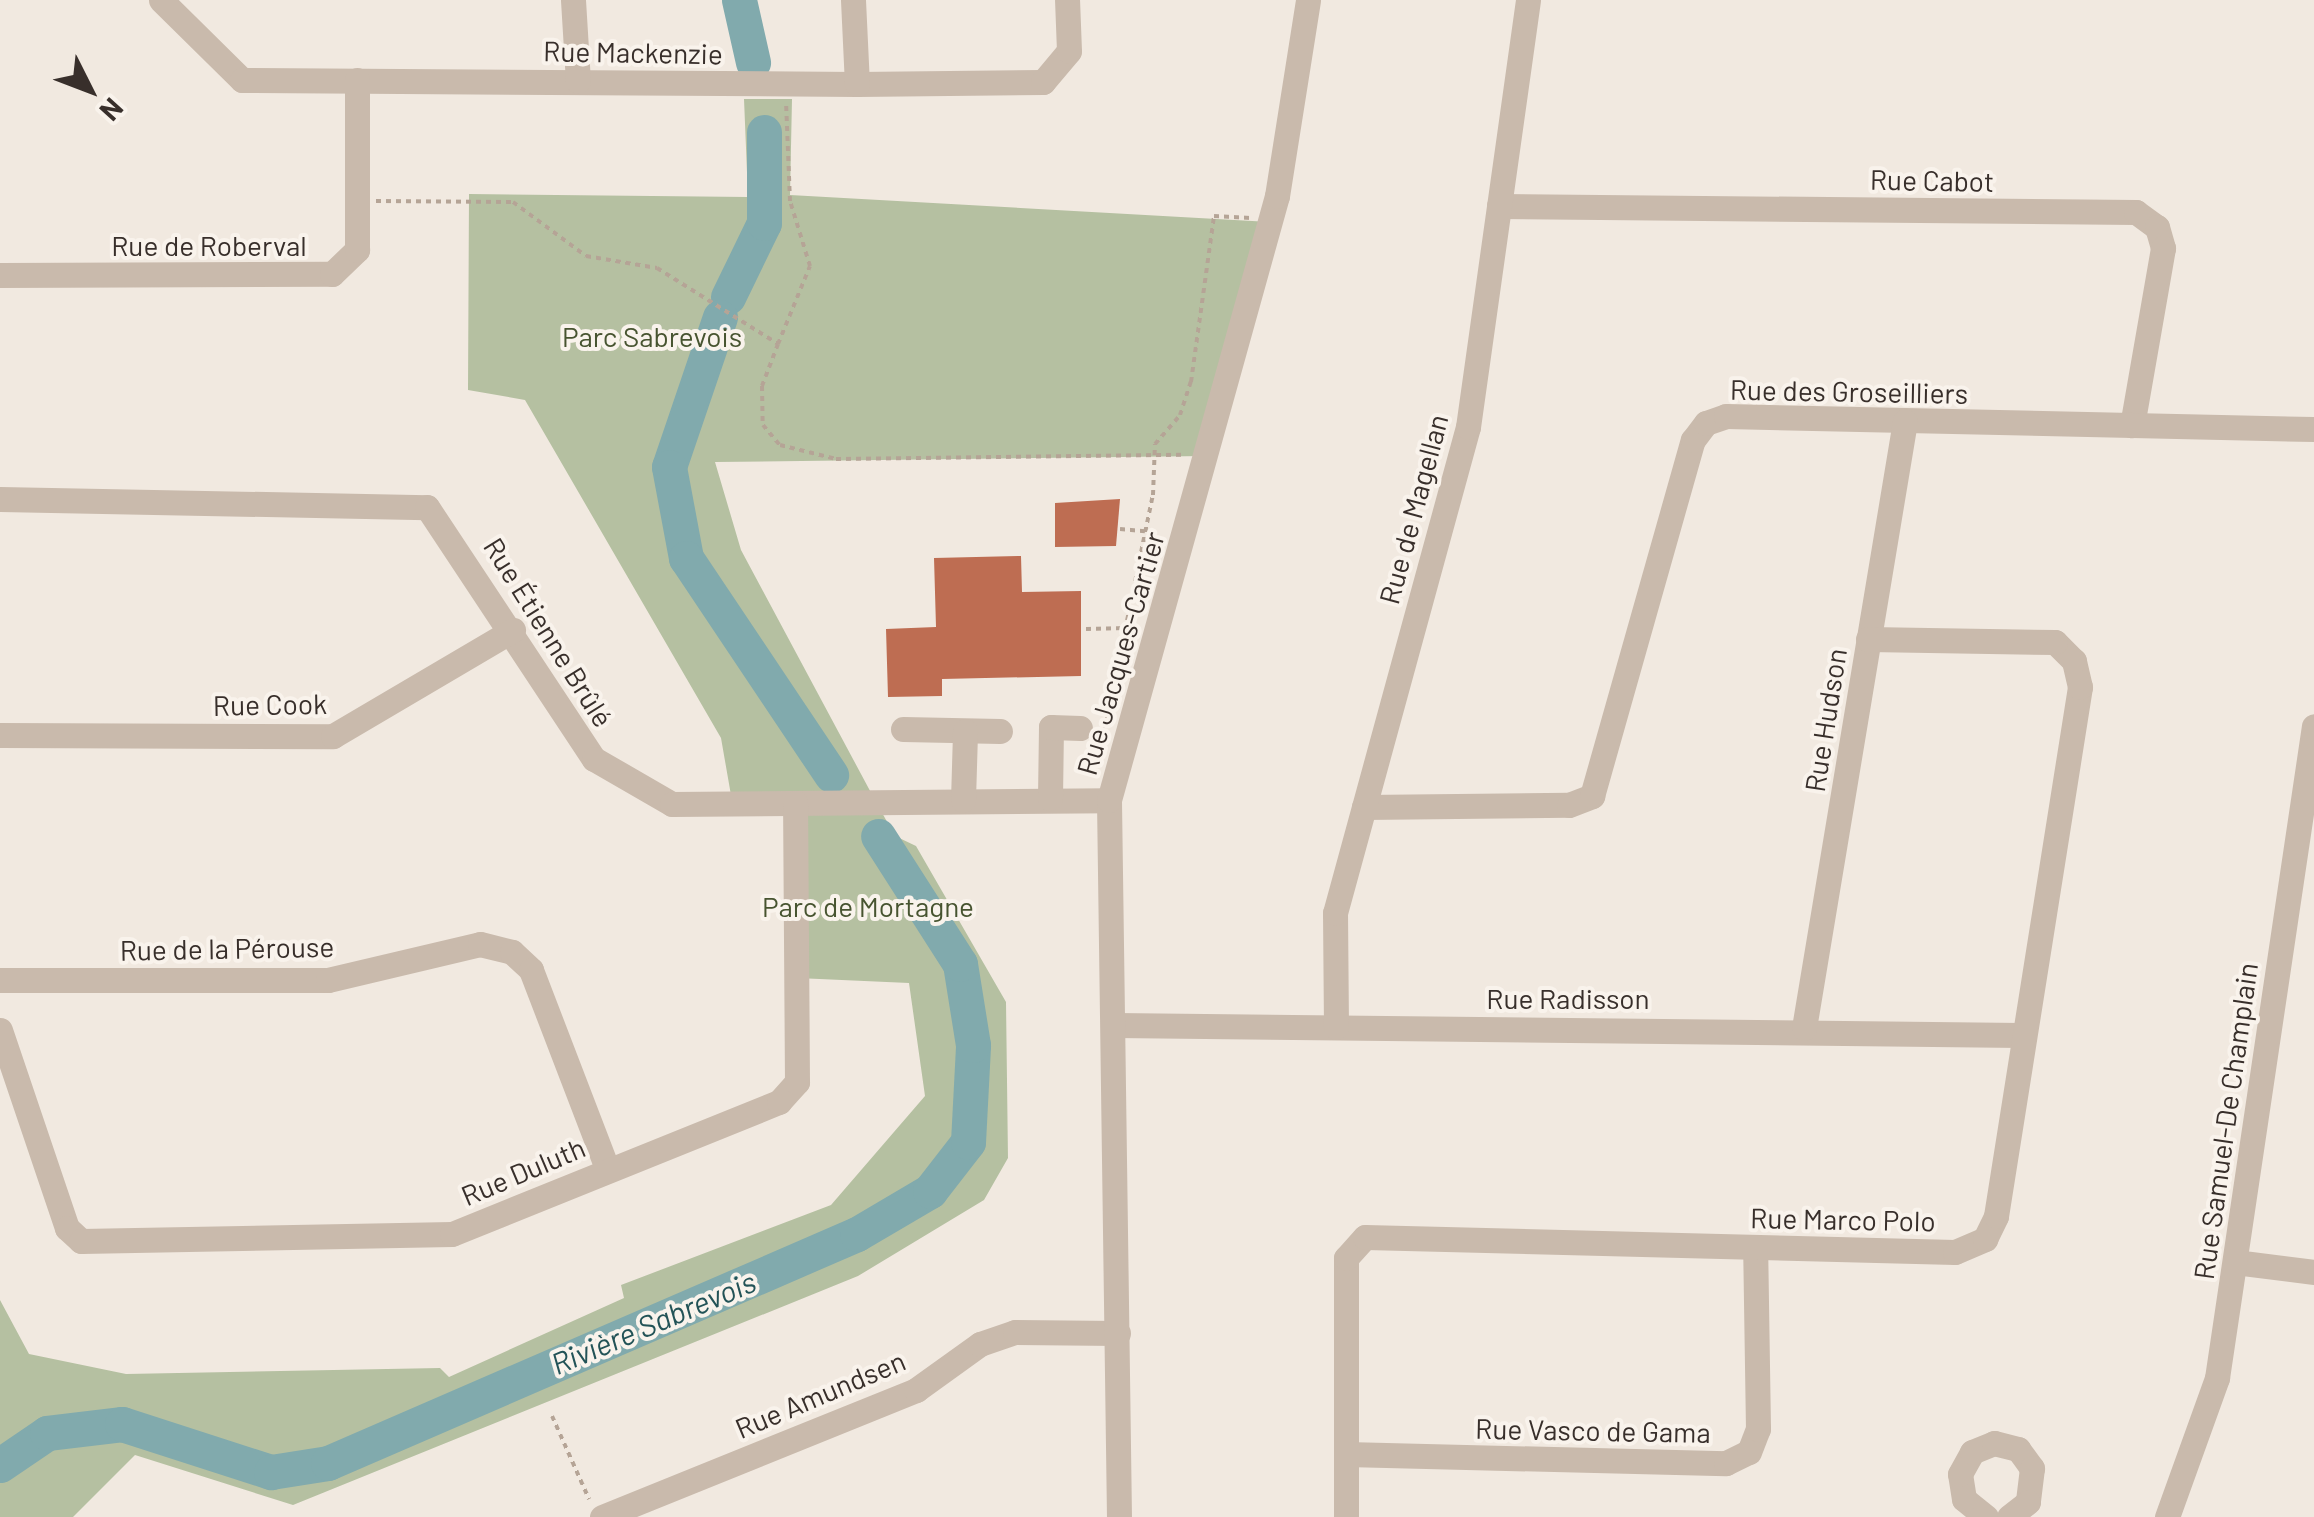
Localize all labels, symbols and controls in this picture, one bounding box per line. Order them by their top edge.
street label: Rue Mackenzie [543,34,723,70]
north arrow [40,40,140,140]
text: N [93,92,131,128]
street label: Rue Cabot [1870,162,1994,198]
street label: Rue de Roberval [111,228,307,262]
park label: Parc Sabrevois [562,319,742,353]
street label: Rue des Groseilliers [1730,372,1968,410]
street label: Rue de Magellan [1372,410,1454,608]
street label: Rue Jacques-Cartier [1069,528,1171,778]
street label: Rue Étienne Brûlé [477,531,621,733]
street label: Rue Hudson [1797,646,1853,794]
street label: Rue Cook [213,686,327,722]
park label: Parc de Mortagne [762,889,974,923]
street label: Rue de la Pérouse [119,929,335,967]
street label: Rue Samuel-De Champlain [2186,960,2264,1282]
street label: Rue Radisson [1486,981,1650,1015]
street label: Rue Duluth [456,1130,590,1212]
street label: Rue Marco Polo [1750,1201,1936,1237]
water label: Rivière Sabrevois [545,1263,761,1381]
street label: Rue Amundsen [730,1343,910,1445]
street label: Rue Vasco de Gama [1475,1411,1711,1449]

